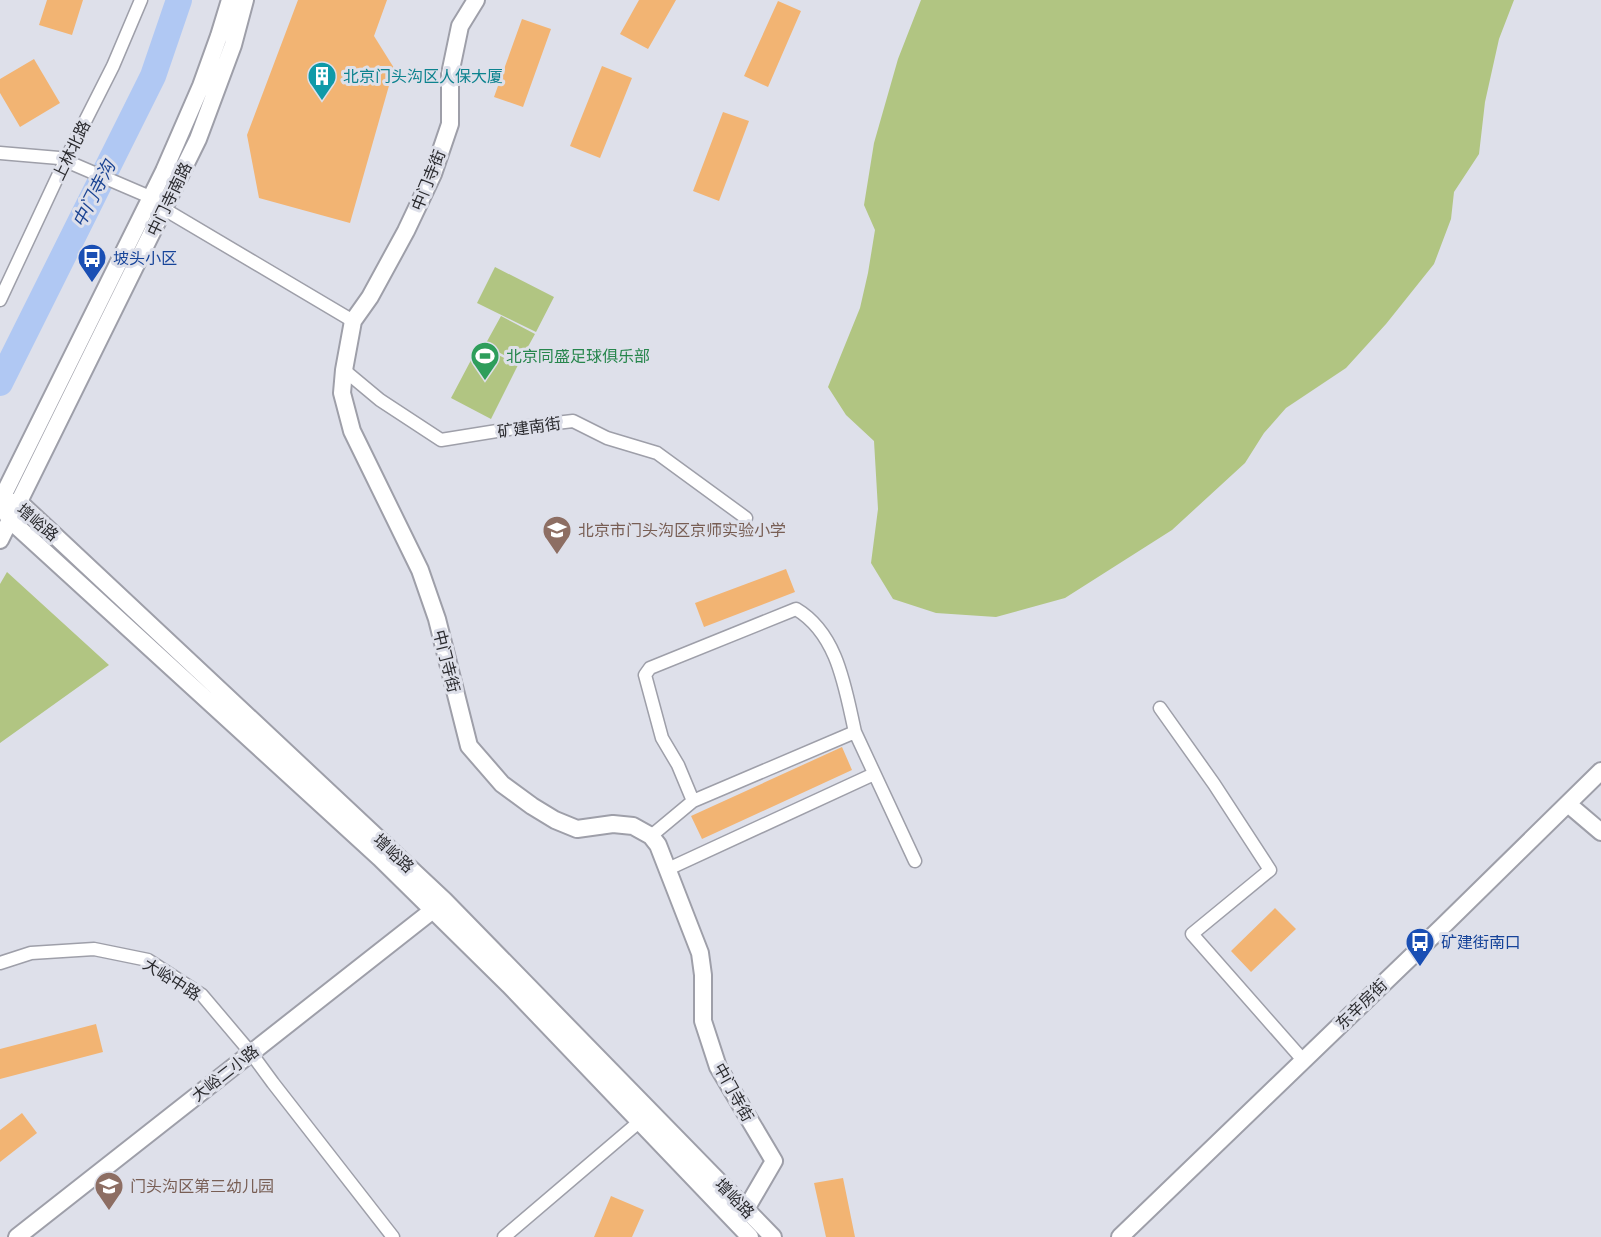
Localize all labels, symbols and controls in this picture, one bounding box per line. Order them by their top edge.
building icon: 北京门头沟区人保大厦 [306,60,338,102]
place label: 北京门头沟区人保大厦 [343,67,503,86]
street label: 上林北路 [49,117,94,183]
street label: 中门寺街 [408,147,449,213]
water label: 中门寺沟 [68,155,120,231]
street label: 中门寺南路 [143,159,196,239]
bus stop icon: 坡头小区 [76,242,108,284]
place label: 坡头小区 [113,249,177,268]
sports icon: 北京同盛足球俱乐部 [469,340,501,382]
place label: 北京同盛足球俱乐部 [506,347,650,366]
street label: 矿建南街 [496,414,562,441]
street label: 增峪路 [13,500,62,545]
school or university icon: 北京市门头沟区京师实验小学 [541,514,573,556]
place label: 北京市门头沟区京师实验小学 [578,521,786,540]
street label: 中门寺街 [430,628,463,694]
street label: 增峪路 [370,830,418,877]
bus stop icon: 矿建街南口 [1404,926,1436,968]
place label: 矿建街南口 [1441,933,1521,952]
street label: 大峪中路 [140,954,204,1004]
street label: 东辛房街 [1332,975,1391,1033]
street label: 大峪二小路 [188,1041,263,1106]
street label: 中门寺街 [710,1060,757,1125]
school or university icon: 门头沟区第三幼儿园 [93,1170,125,1212]
street label: 增峪路 [711,1174,758,1222]
place label: 门头沟区第三幼儿园 [130,1177,274,1196]

